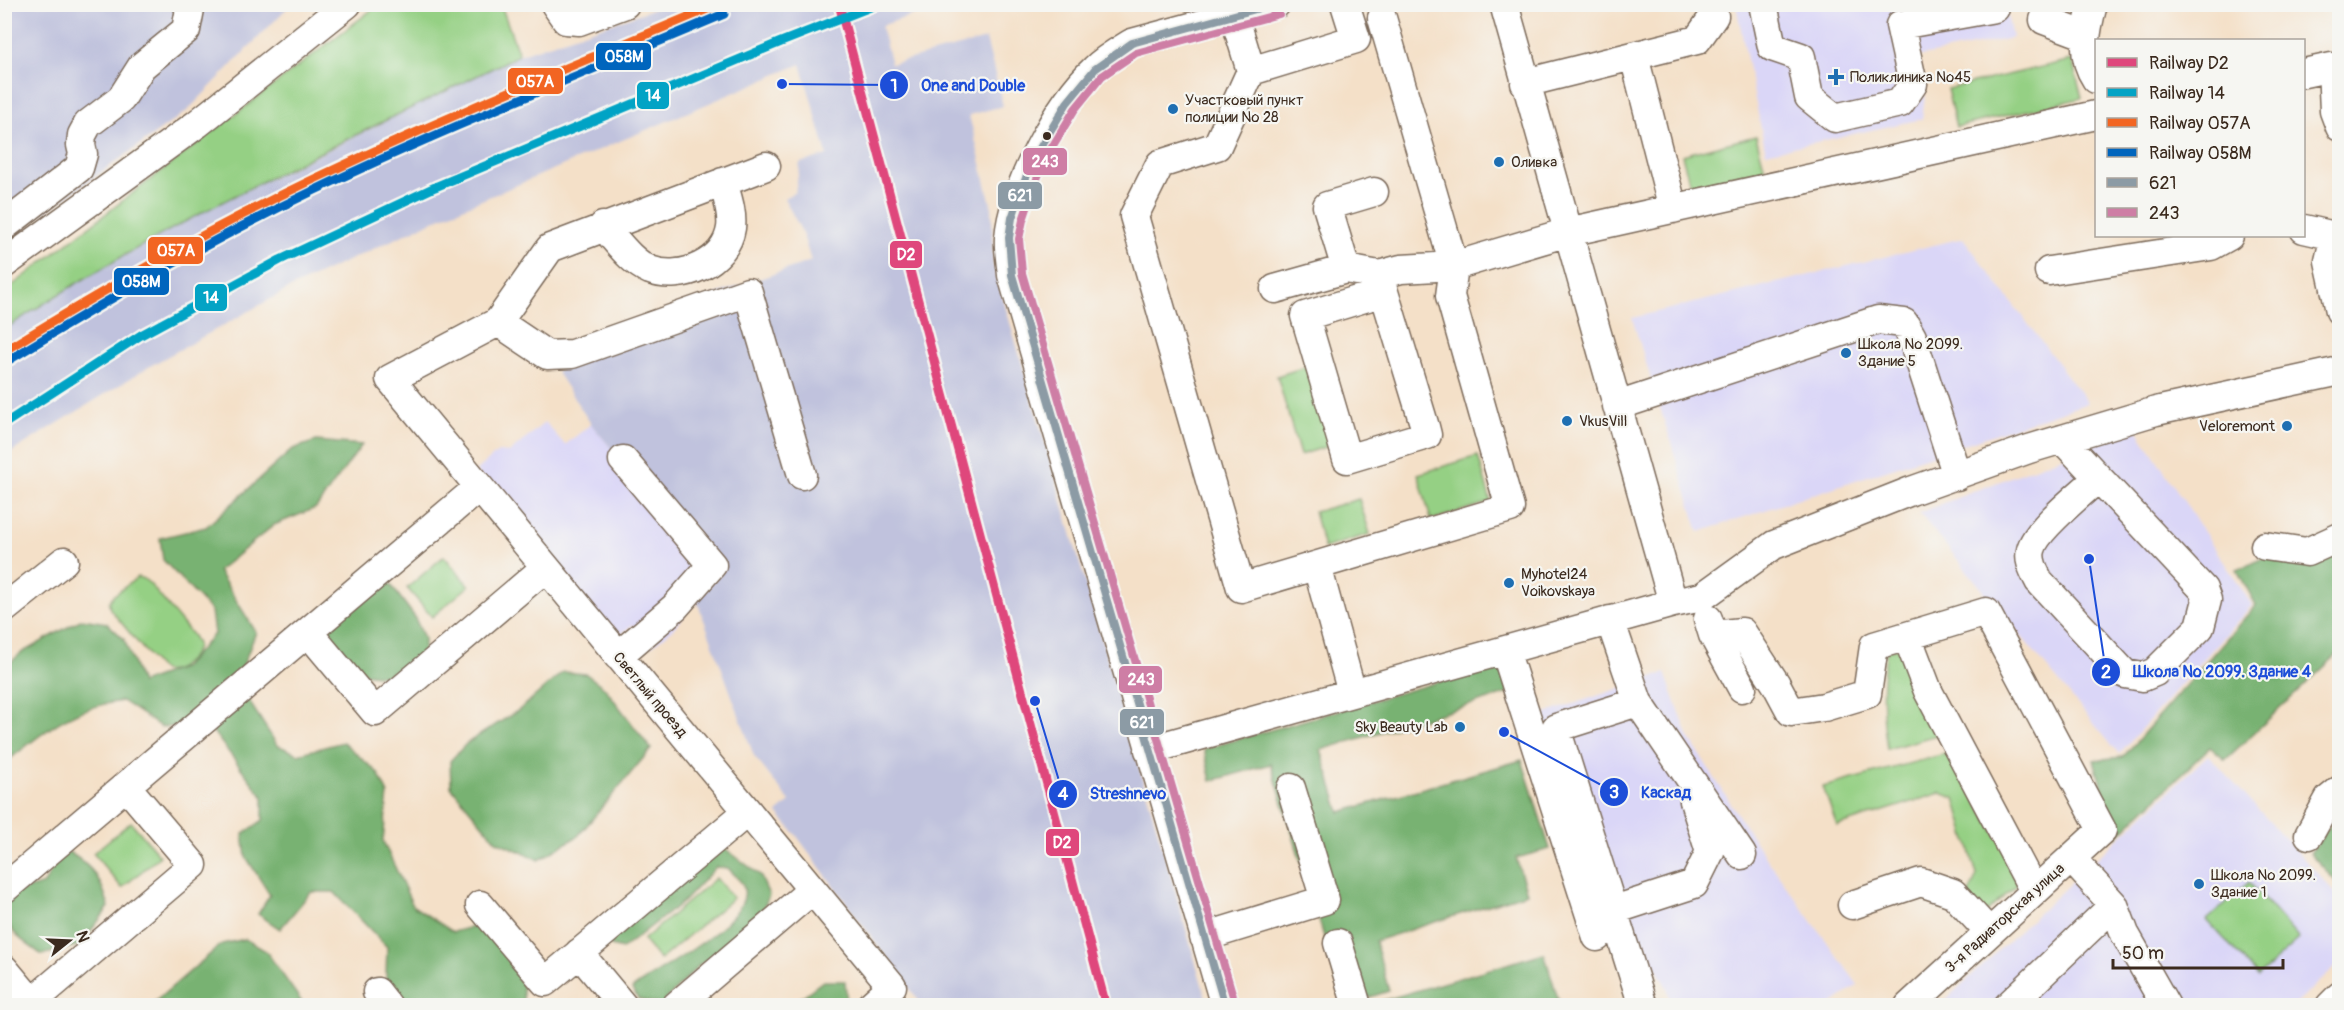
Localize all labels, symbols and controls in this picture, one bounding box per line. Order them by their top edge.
legend [2095,39,2305,237]
line badge: 058М [595,42,652,71]
text: 058М [604,47,644,67]
text: Railway D2 [2149,52,2229,75]
line badge: 057А [507,67,564,95]
callout: One and Double [879,68,1038,102]
marker: Поликлиника №45 [1827,68,1845,86]
place label: Поликлиника №45 [1850,68,1971,87]
text: 057А [516,72,555,92]
text: 1 [890,75,898,98]
text: One and Double [921,76,1026,96]
line badge: 14 [636,81,670,110]
text: Railway 14 [2149,82,2225,105]
text: 14 [645,86,661,106]
place label: Участковый пункт полиции № 28 [1185,91,1304,127]
marker: Участковый пункт полиции № 28 [1166,102,1180,116]
text: Railway 057А [2149,112,2251,135]
unlabelled marker [1041,130,1053,142]
text: Railway 058М [2149,142,2252,165]
line badge: 243 [1022,147,1068,176]
text: 243 [1031,152,1059,172]
place label: Оливка [1511,153,1557,172]
marker: Оливка [1492,155,1506,169]
text: 621 [2149,172,2177,195]
line badge: 621 [997,181,1043,210]
text: 621 [1008,186,1032,206]
text: 243 [2149,202,2180,225]
line badge: 057А [147,236,204,265]
line badge: D2 [889,240,923,269]
text: 057А [157,241,196,261]
text: D2 [897,245,916,265]
line badge: 058М [113,267,170,296]
text: 058М [121,272,161,292]
line badge: 14 [194,283,228,312]
text: 14 [203,288,219,308]
place label: Школа № 2099. Здание 5 [1858,335,1963,371]
marker: Школа № 2099. Здание 5 [1839,346,1853,360]
place label: VkusVill [1579,412,1627,431]
marker: VkusVill [1560,414,1574,428]
place label: Veloremont [2199,417,2276,436]
marker: Veloremont [2280,419,2294,433]
place label: Myhotel24 Voikovskaya [1521,565,1595,601]
marker: Myhotel24 Voikovskaya [1502,576,1516,590]
street label: Светлый проезд [609,648,691,742]
callout: Школа № 2099. Здание 4 [2091,655,2323,689]
text: 2 [2101,661,2111,684]
text: Школа № 2099. Здание 4 [2132,662,2312,682]
line badge: 243 [1118,665,1163,694]
text: 243 [1127,670,1155,690]
line badge: 621 [1119,708,1165,736]
text: 621 [1130,713,1154,733]
place label: Sky Beauty Lab [1355,718,1448,737]
marker: Sky Beauty Lab [1453,720,1467,734]
callout: Каскад [1599,775,1703,809]
callout: Streshnevo [1048,777,1179,811]
text: 3 [1609,781,1619,804]
text: 4 [1058,783,1069,806]
text: Каскад [1641,783,1691,803]
text: Streshnevo [1090,784,1167,804]
line badge: D2 [1045,828,1080,857]
text: D2 [1053,833,1072,853]
street label: 3-я Радиаторская улица [1941,859,2069,977]
place label: Школа № 2099. Здание 1 [2211,866,2316,902]
marker: Школа № 2099. Здание 1 [2192,877,2206,891]
north arrow [39,911,99,971]
text: N [71,928,94,945]
scale bar [2113,932,2282,970]
text: 50 m [2122,942,2164,965]

